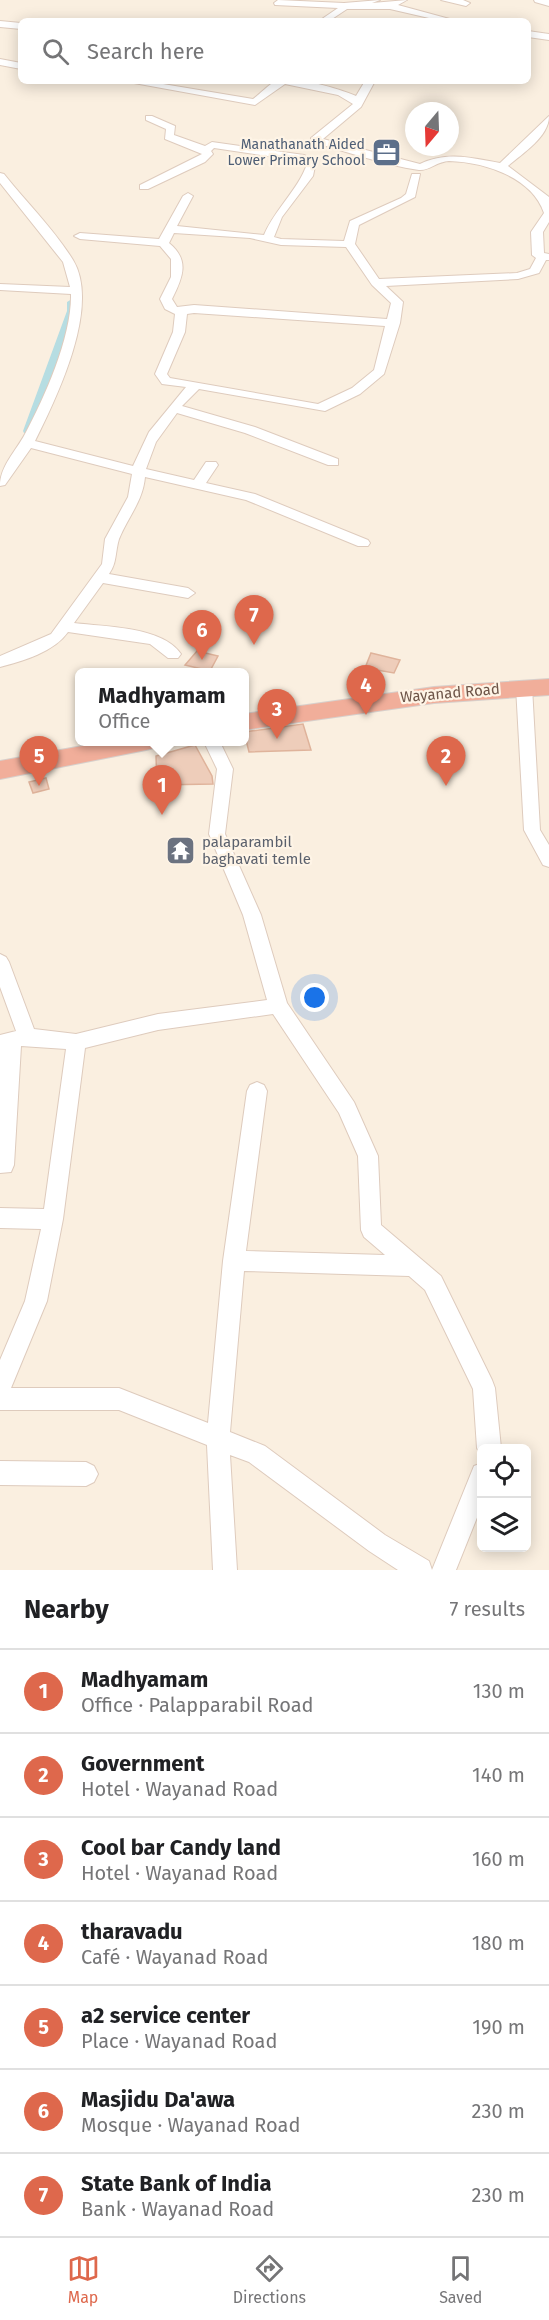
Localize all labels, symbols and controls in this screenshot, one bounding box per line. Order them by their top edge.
search box [18,18,531,84]
icon: search [39,35,72,68]
text: Search here [87,38,205,65]
north arrow [405,102,459,156]
place label: Manathanath Aided Lower Primary School [228,136,365,169]
office icon: Manathanath Aided Lower Primary School [370,136,402,168]
pin: 7 [234,596,274,645]
pin: 6 [182,610,222,660]
pin: 4 [346,666,386,715]
popup [75,668,249,746]
street label: Wayanad Road [400,680,500,706]
text: Madhyamam [98,682,226,709]
pin: 3 [258,690,296,739]
text: Office [98,709,150,733]
pin: 5 [20,736,58,786]
pin: 2 [426,736,466,786]
pin: 1 [142,766,182,815]
place label: palaparambil baghavati temle [202,833,311,868]
temple icon: palaparambil baghavati temle [165,835,197,867]
your location [300,983,329,1012]
map controls [477,1444,531,1552]
button: locate [477,1444,531,1498]
button: layers [477,1498,531,1552]
text: Nearby [24,1594,109,1625]
text: 7 results [449,1597,525,1621]
text: Madhyamam [81,1666,208,1693]
text: 1 [39,1679,48,1703]
text: 130 m [473,1679,525,1703]
text: Office · Palapparabil Road [81,1693,313,1717]
text: Government [81,1750,205,1777]
text: 2 [38,1763,49,1787]
text: 140 m [472,1763,525,1787]
text: Hotel · Wayanad Road [81,1777,278,1801]
text: Cool bar Candy land [81,1834,281,1861]
text: 3 [38,1847,49,1871]
text: 160 m [472,1847,525,1871]
text: Hotel · Wayanad Road [81,1861,278,1885]
text: tharavadu [81,1918,183,1945]
text: 4 [38,1931,49,1955]
text: 180 m [472,1931,525,1955]
text: Café · Wayanad Road [81,1945,269,1969]
text: a2 service center [81,2002,250,2029]
text: 5 [38,2015,49,2039]
text: 190 m [472,2015,525,2039]
text: Place · Wayanad Road [81,2029,277,2053]
text: Masjidu Da'awa [81,2086,235,2113]
text: 6 [38,2099,49,2123]
text: 230 m [472,2099,525,2123]
text: Mosque · Wayanad Road [81,2113,300,2137]
text: State Bank of India [81,2170,272,2197]
text: 7 [39,2183,48,2207]
text: 230 m [472,2183,525,2207]
text: Bank · Wayanad Road [81,2197,274,2221]
tab: Map [67,2252,100,2307]
tab: Directions [233,2252,306,2307]
tab: Saved [439,2252,482,2307]

